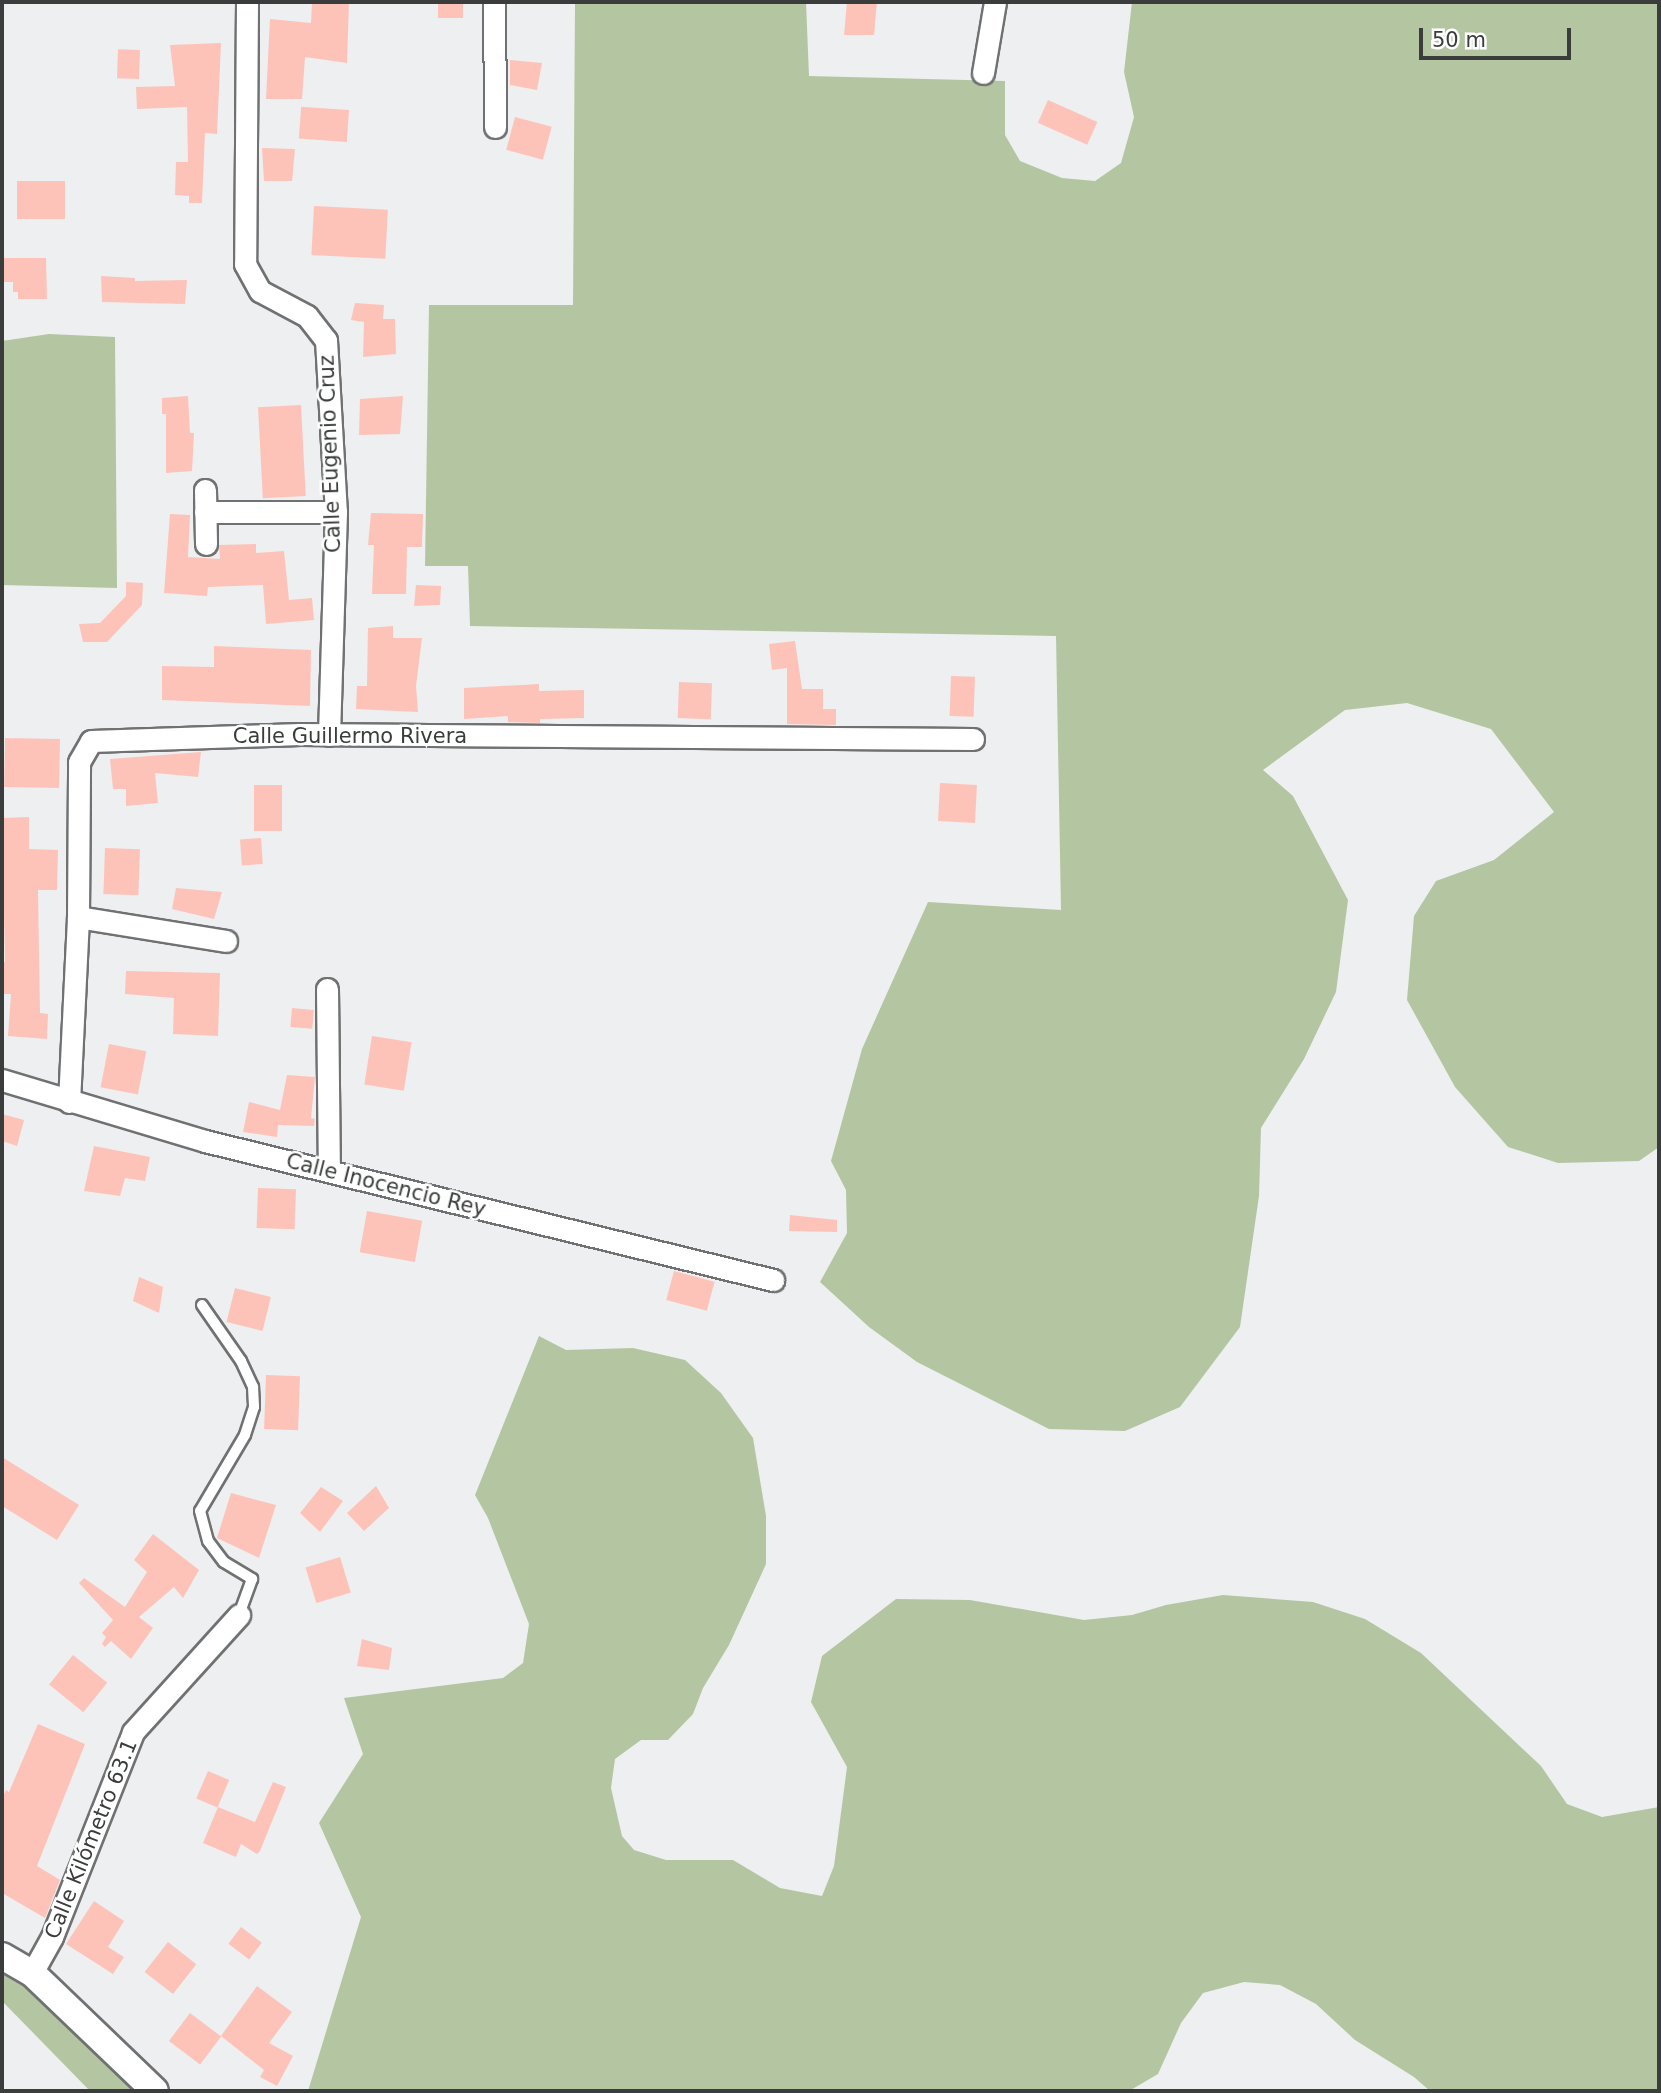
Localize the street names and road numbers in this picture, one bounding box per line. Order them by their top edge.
street label: Calle Eugenio Cruz [314,355,346,553]
street label: Calle Guillermo Rivera [233,723,467,749]
street label: Calle Inocencio Rey [284,1148,488,1222]
street label: Calle Kilómetro 63.1 [39,1735,143,1943]

